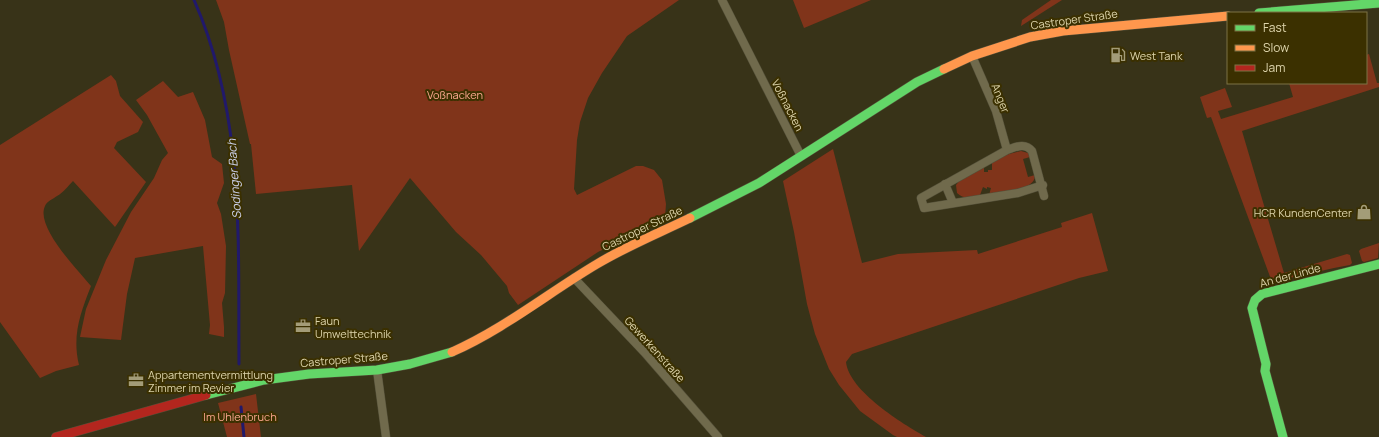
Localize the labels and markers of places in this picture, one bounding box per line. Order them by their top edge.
fuel station icon: West Tank [1109,46,1127,64]
place label: West Tank [1130,48,1183,63]
shop icon: HCR KundenCenter [1355,203,1373,221]
place label: HCR KundenCenter [1254,205,1352,220]
place label: Faun Umwelttechnik [315,313,392,341]
office icon: Faun Umwelttechnik [294,317,312,335]
place label: Appartementvermittlung Zimmer im Revier [148,367,273,395]
office icon: Appartementvermittlung Zimmer im Revier [127,371,145,389]

